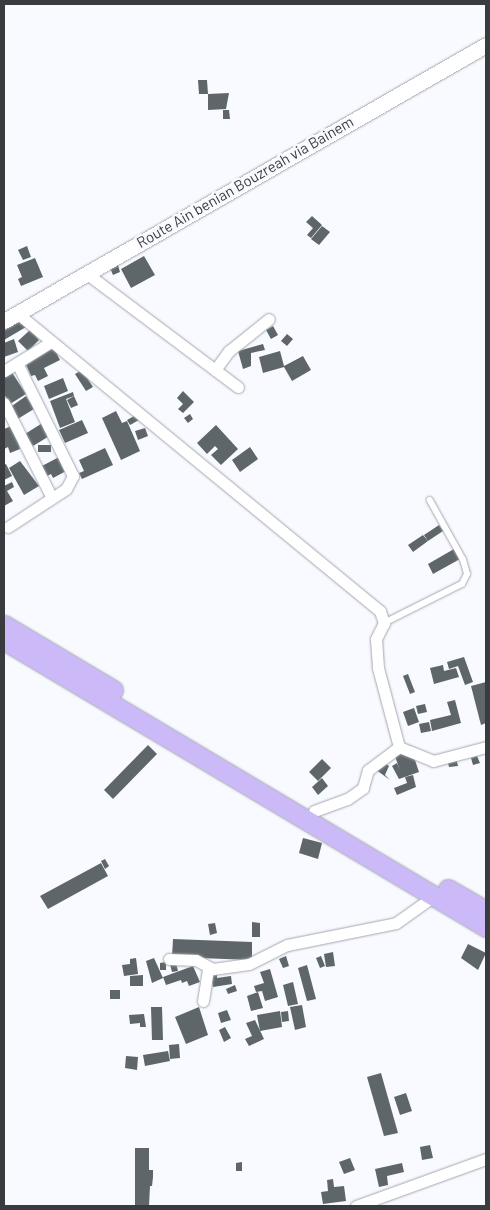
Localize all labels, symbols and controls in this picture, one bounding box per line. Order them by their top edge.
street label: Route Ain benian Bouzreah via Bainem [133,112,357,252]

